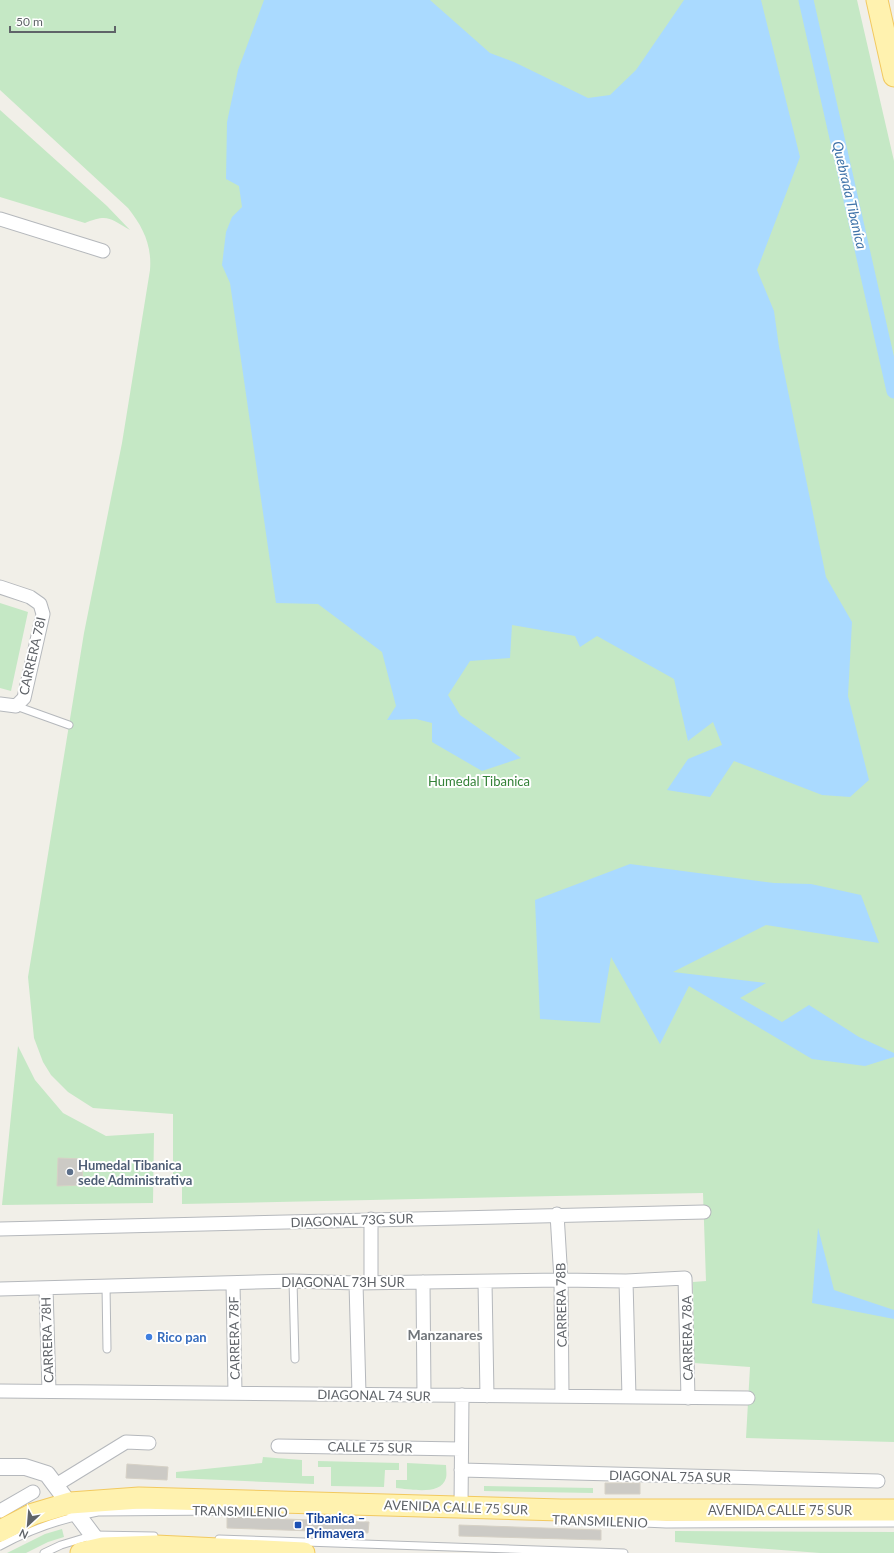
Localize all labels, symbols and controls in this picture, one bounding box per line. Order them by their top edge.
scale bar [10,8,115,34]
text: 50 m [16,14,43,29]
water label: Quebrada Tibaníca [829,139,871,251]
street label: CARRERA 78I [15,615,49,697]
park label: Humedal Tibanica [428,773,530,789]
place label: Humedal Tibanica sede Administrativa [78,1157,192,1188]
marker: Humedal Tibanica sede Administrativa [65,1167,75,1177]
street label: DIAGONAL 73G SUR [290,1210,415,1230]
street label: CARRERA 78B [552,1263,570,1347]
street label: DIAGONAL 73H SUR [281,1274,406,1290]
street label: CARRERA 78A [678,1295,696,1381]
street label: CARRERA 78F [225,1296,243,1380]
street label: CARRERA 78H [38,1297,56,1383]
district label: Manzanares [407,1326,483,1343]
place label: Rico pan [157,1329,207,1345]
marker: Rico pan [144,1332,154,1342]
street label: DIAGONAL 74 SUR [317,1386,432,1404]
street label: CALLE 75 SUR [327,1438,413,1456]
street label: DIAGONAL 75A SUR [609,1467,732,1485]
street label: AVENIDA CALLE 75 SUR [384,1496,529,1518]
street label: TRANSMILENIO [192,1502,288,1520]
street label: AVENIDA CALLE 75 SUR [708,1502,853,1518]
north arrow [8,1505,48,1545]
place label: Tibanica – Primavera [306,1510,365,1541]
street label: TRANSMILENIO [552,1511,648,1531]
marker: Tibanica – Primavera [293,1520,303,1530]
text: N [17,1527,30,1542]

